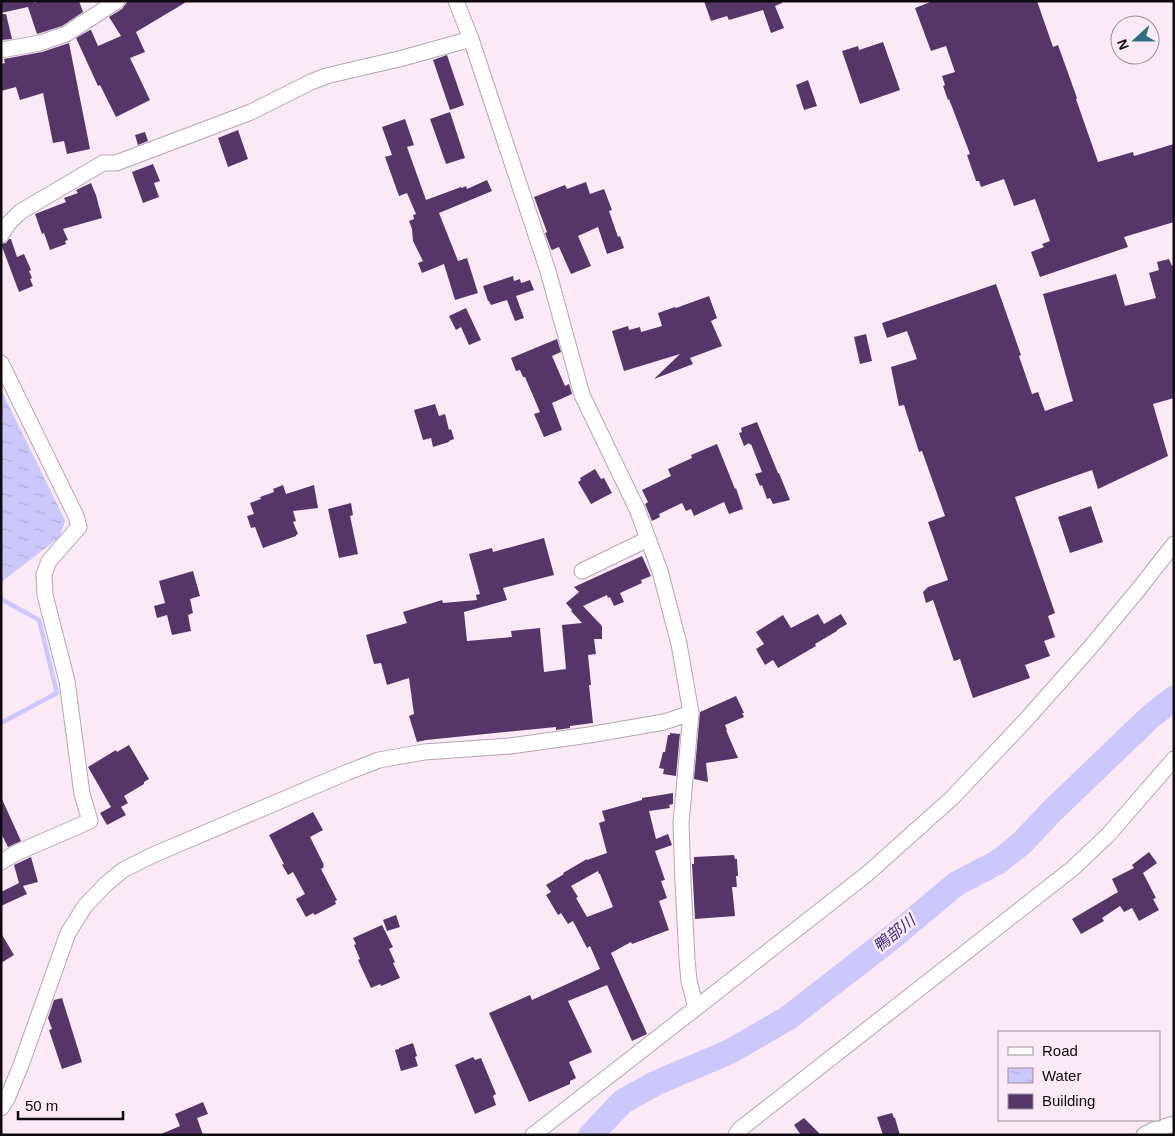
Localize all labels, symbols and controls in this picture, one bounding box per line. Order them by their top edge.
north arrow [1110,15,1160,65]
text: N [1114,37,1132,52]
water label: 鴨部川 [870,910,920,955]
legend [998,1031,1160,1121]
text: Road [1042,1042,1078,1059]
text: Water [1042,1067,1081,1084]
scale bar [18,1088,122,1120]
text: Building [1042,1092,1095,1109]
text: 50 m [25,1097,58,1114]

